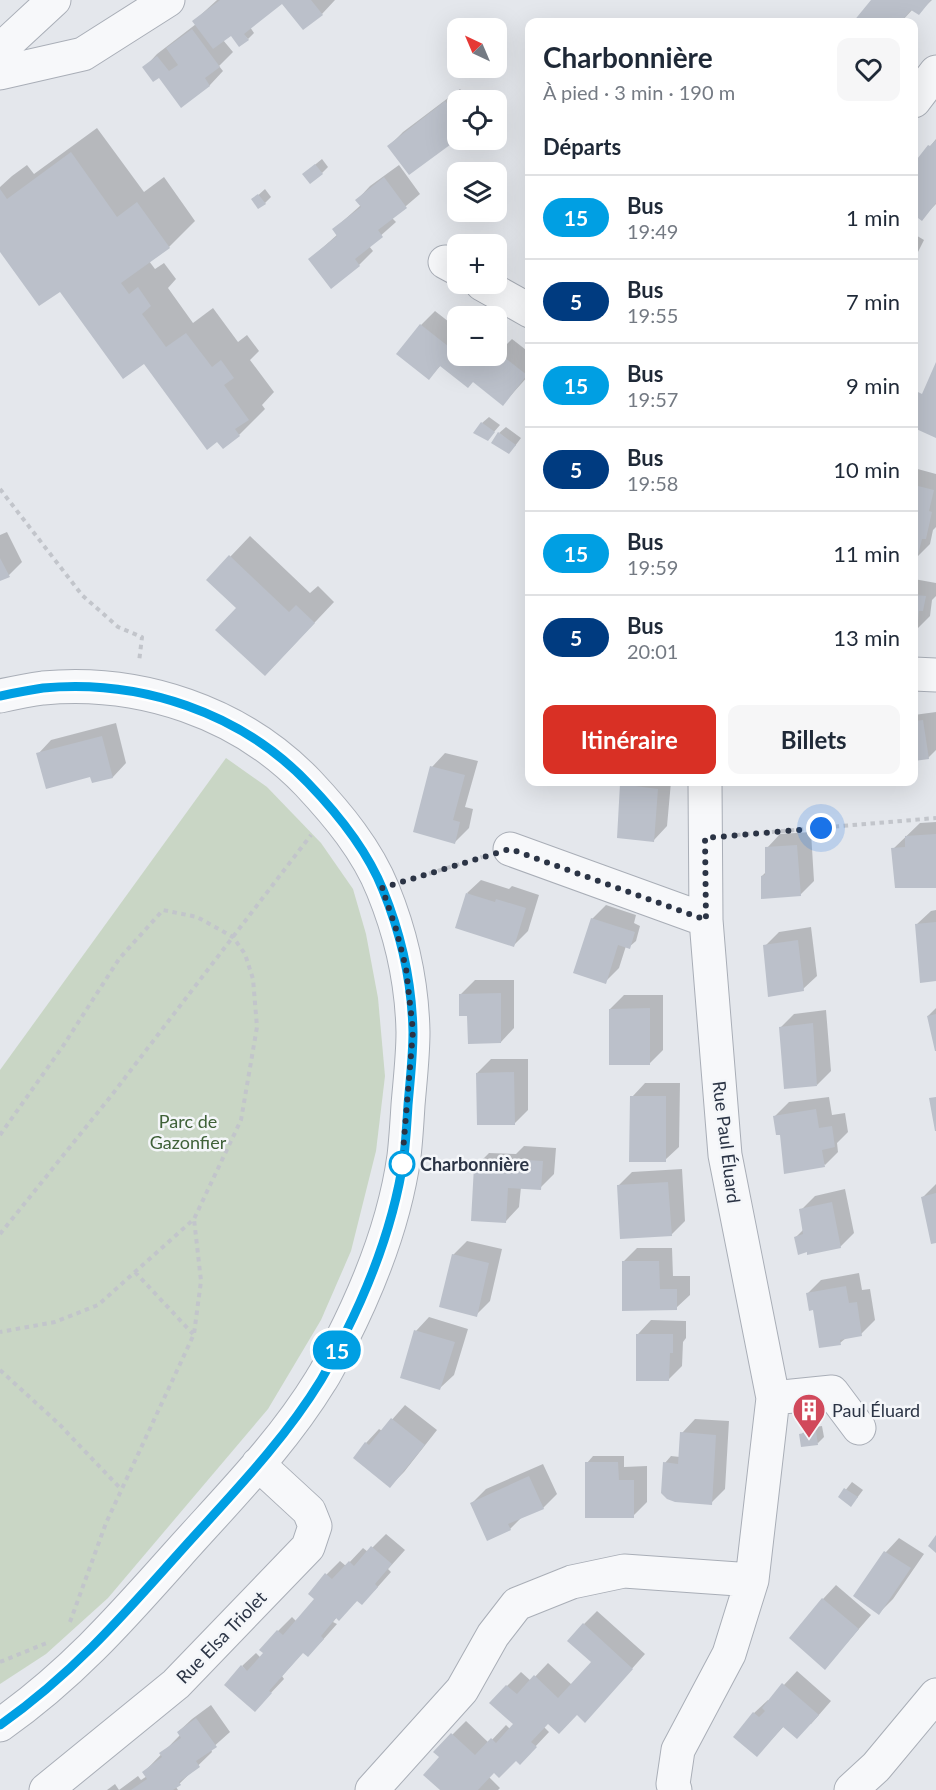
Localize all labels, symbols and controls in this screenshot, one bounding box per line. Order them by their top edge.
north arrow [447,18,507,78]
map controls [447,18,507,366]
button: heart [837,38,900,101]
text: Charbonnière [543,40,713,74]
text: À pied · 3 min · 190 m [543,80,735,104]
button: locate [447,90,507,150]
text: Départs [543,133,621,160]
button: layers [447,162,507,222]
text: Bus [627,192,663,219]
text: 1 min [846,204,900,231]
text: 15 [564,205,588,230]
text: 19:49 [627,219,678,243]
button: + [447,234,507,294]
text: Bus [627,276,663,303]
text: 7 min [846,288,900,315]
text: 5 [570,289,582,314]
text: 19:55 [627,303,678,327]
button: − [447,306,507,366]
text: Bus [627,360,663,387]
text: 9 min [846,372,900,399]
text: 15 [564,373,588,398]
text: 19:57 [627,387,678,411]
text: Bus [627,444,663,471]
text: 10 min [833,456,900,483]
text: 5 [570,457,582,482]
text: 19:58 [627,471,678,495]
text: Bus [627,528,663,555]
text: 11 min [833,540,900,567]
text: 15 [564,541,588,566]
text: 19:59 [627,555,678,579]
text: Bus [627,612,663,639]
text: 13 min [833,624,900,651]
text: 5 [570,625,582,650]
text: 20:01 [627,639,678,663]
button: Itinéraire [543,705,716,774]
button: Billets [728,705,900,774]
your location [806,813,836,843]
street label: Rue Paul Éluard [709,1079,745,1205]
park label: Parc de Gazonfier [150,1110,227,1153]
marker: Charbonnière [389,1151,415,1177]
place label: Charbonnière [420,1153,529,1175]
line badge: 15 [310,1330,364,1370]
text: 15 [325,1338,349,1363]
building icon: Paul Éluard [791,1392,827,1439]
place label: Paul Éluard [832,1399,920,1421]
street label: Rue Elsa Triolet [171,1586,271,1688]

